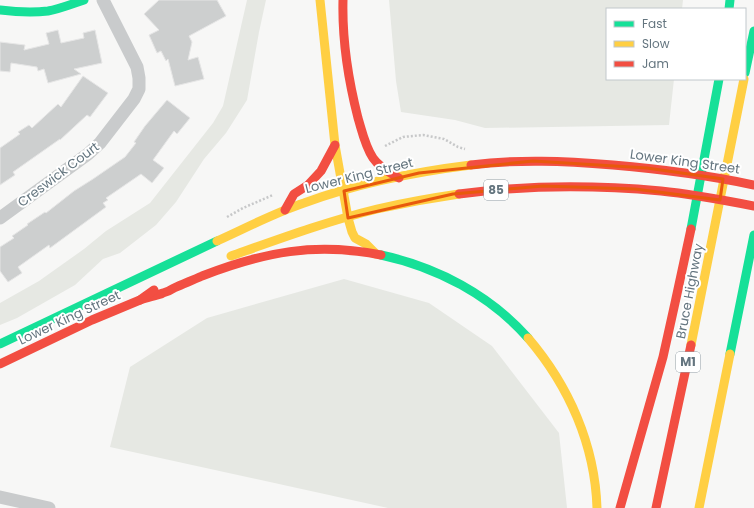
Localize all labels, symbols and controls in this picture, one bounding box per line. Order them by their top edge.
legend [606,8,746,80]
text: Fast [642,15,667,32]
text: Slow [642,35,670,52]
text: Jam [642,55,669,72]
street label: Creswick Court [13,137,103,211]
street label: Lower King Street [629,144,741,179]
street label: Lower King Street [303,153,415,198]
road number: 85 [484,180,508,200]
street label: Bruce Highway [671,241,708,340]
street label: Lower King Street [15,285,124,349]
road number: M1 [676,352,700,372]

